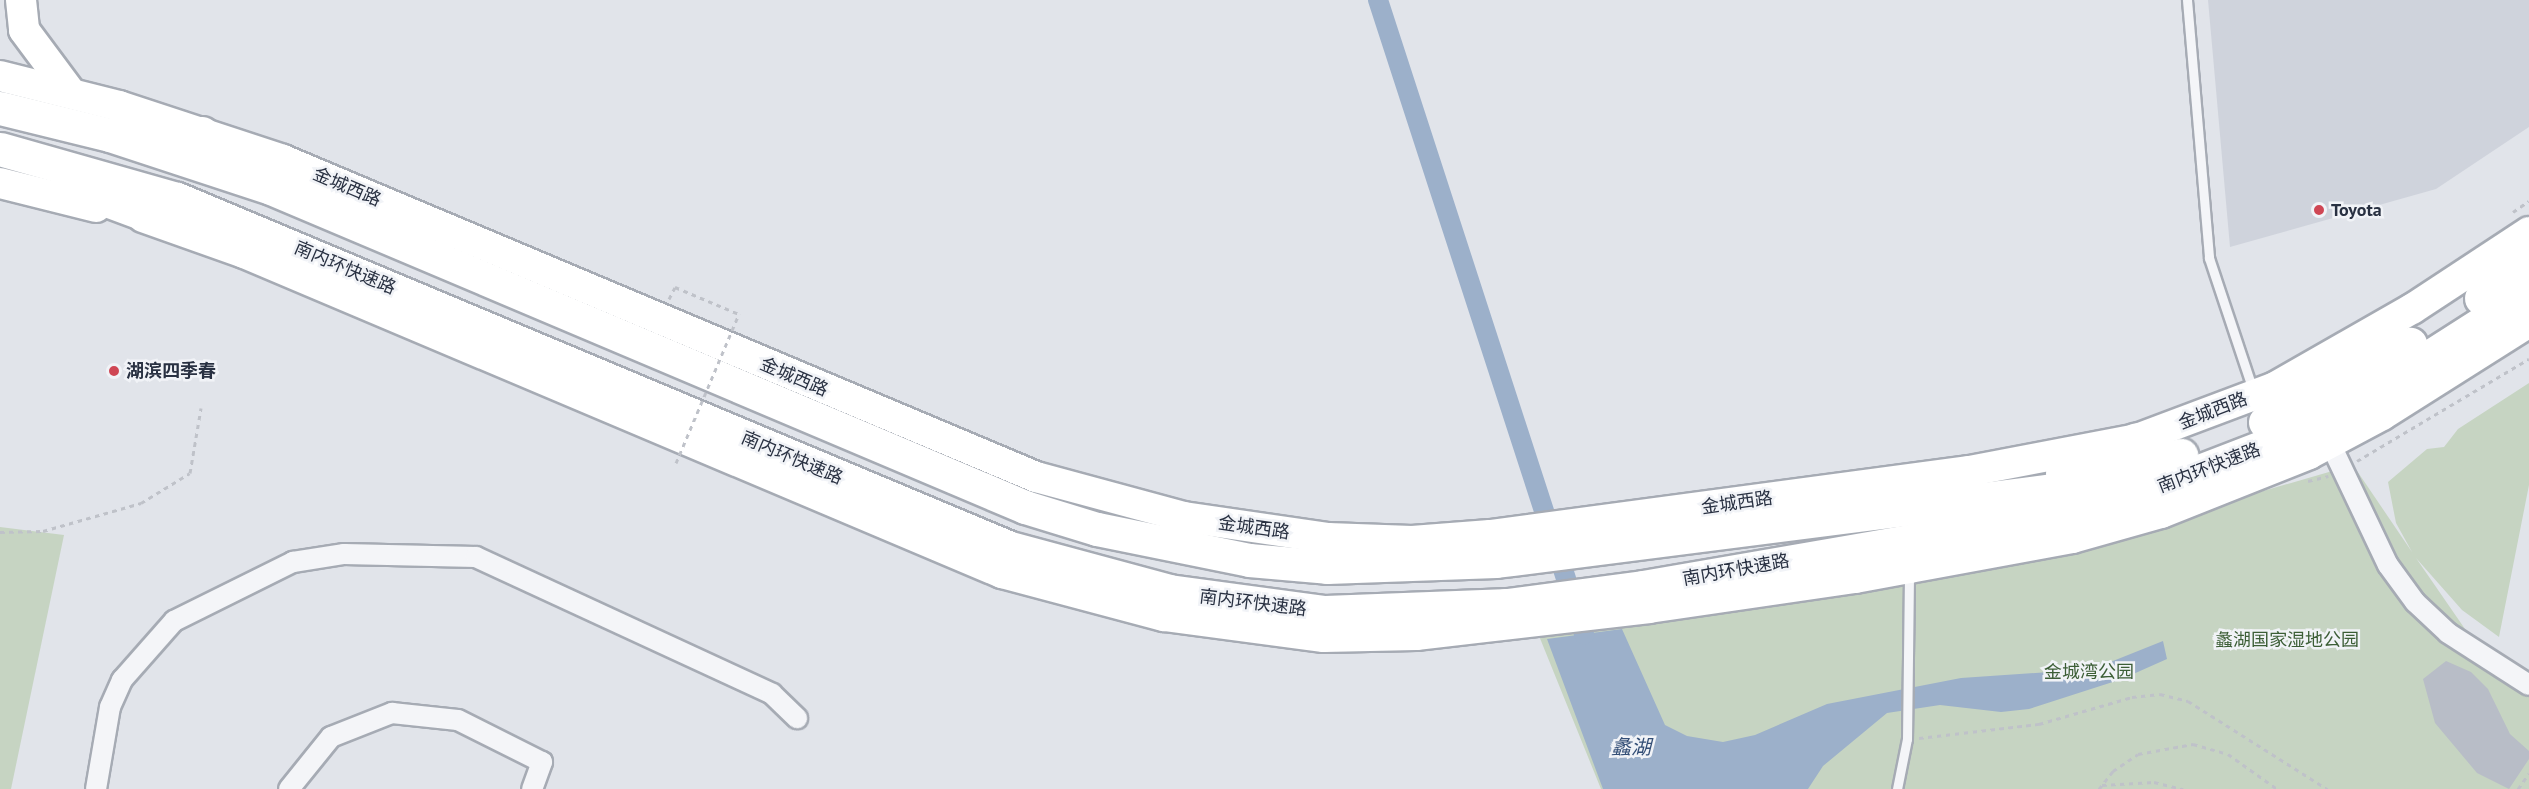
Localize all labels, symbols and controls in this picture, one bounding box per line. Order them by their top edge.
street label: 金城西路 [310,163,384,211]
place label: Toyota [2331,199,2382,221]
marker: Toyota [2312,203,2326,217]
street label: 南内环快速路 [291,237,399,299]
street label: 金城西路 [757,353,831,401]
place label: 湖滨四季春 [126,360,216,382]
marker: 湖滨四季春 [107,364,121,378]
street label: 金城西路 [2176,388,2250,434]
street label: 南内环快速路 [738,427,846,489]
street label: 南内环快速路 [2155,439,2263,497]
street label: 金城西路 [1700,487,1774,519]
street label: 金城西路 [1217,512,1291,544]
street label: 南内环快速路 [1681,550,1791,590]
street label: 南内环快速路 [1198,586,1308,620]
park label: 蠡湖国家湿地公园 [2215,629,2359,651]
park label: 金城湾公园 [2044,661,2134,683]
water label: 蠡湖 [1611,735,1651,759]

